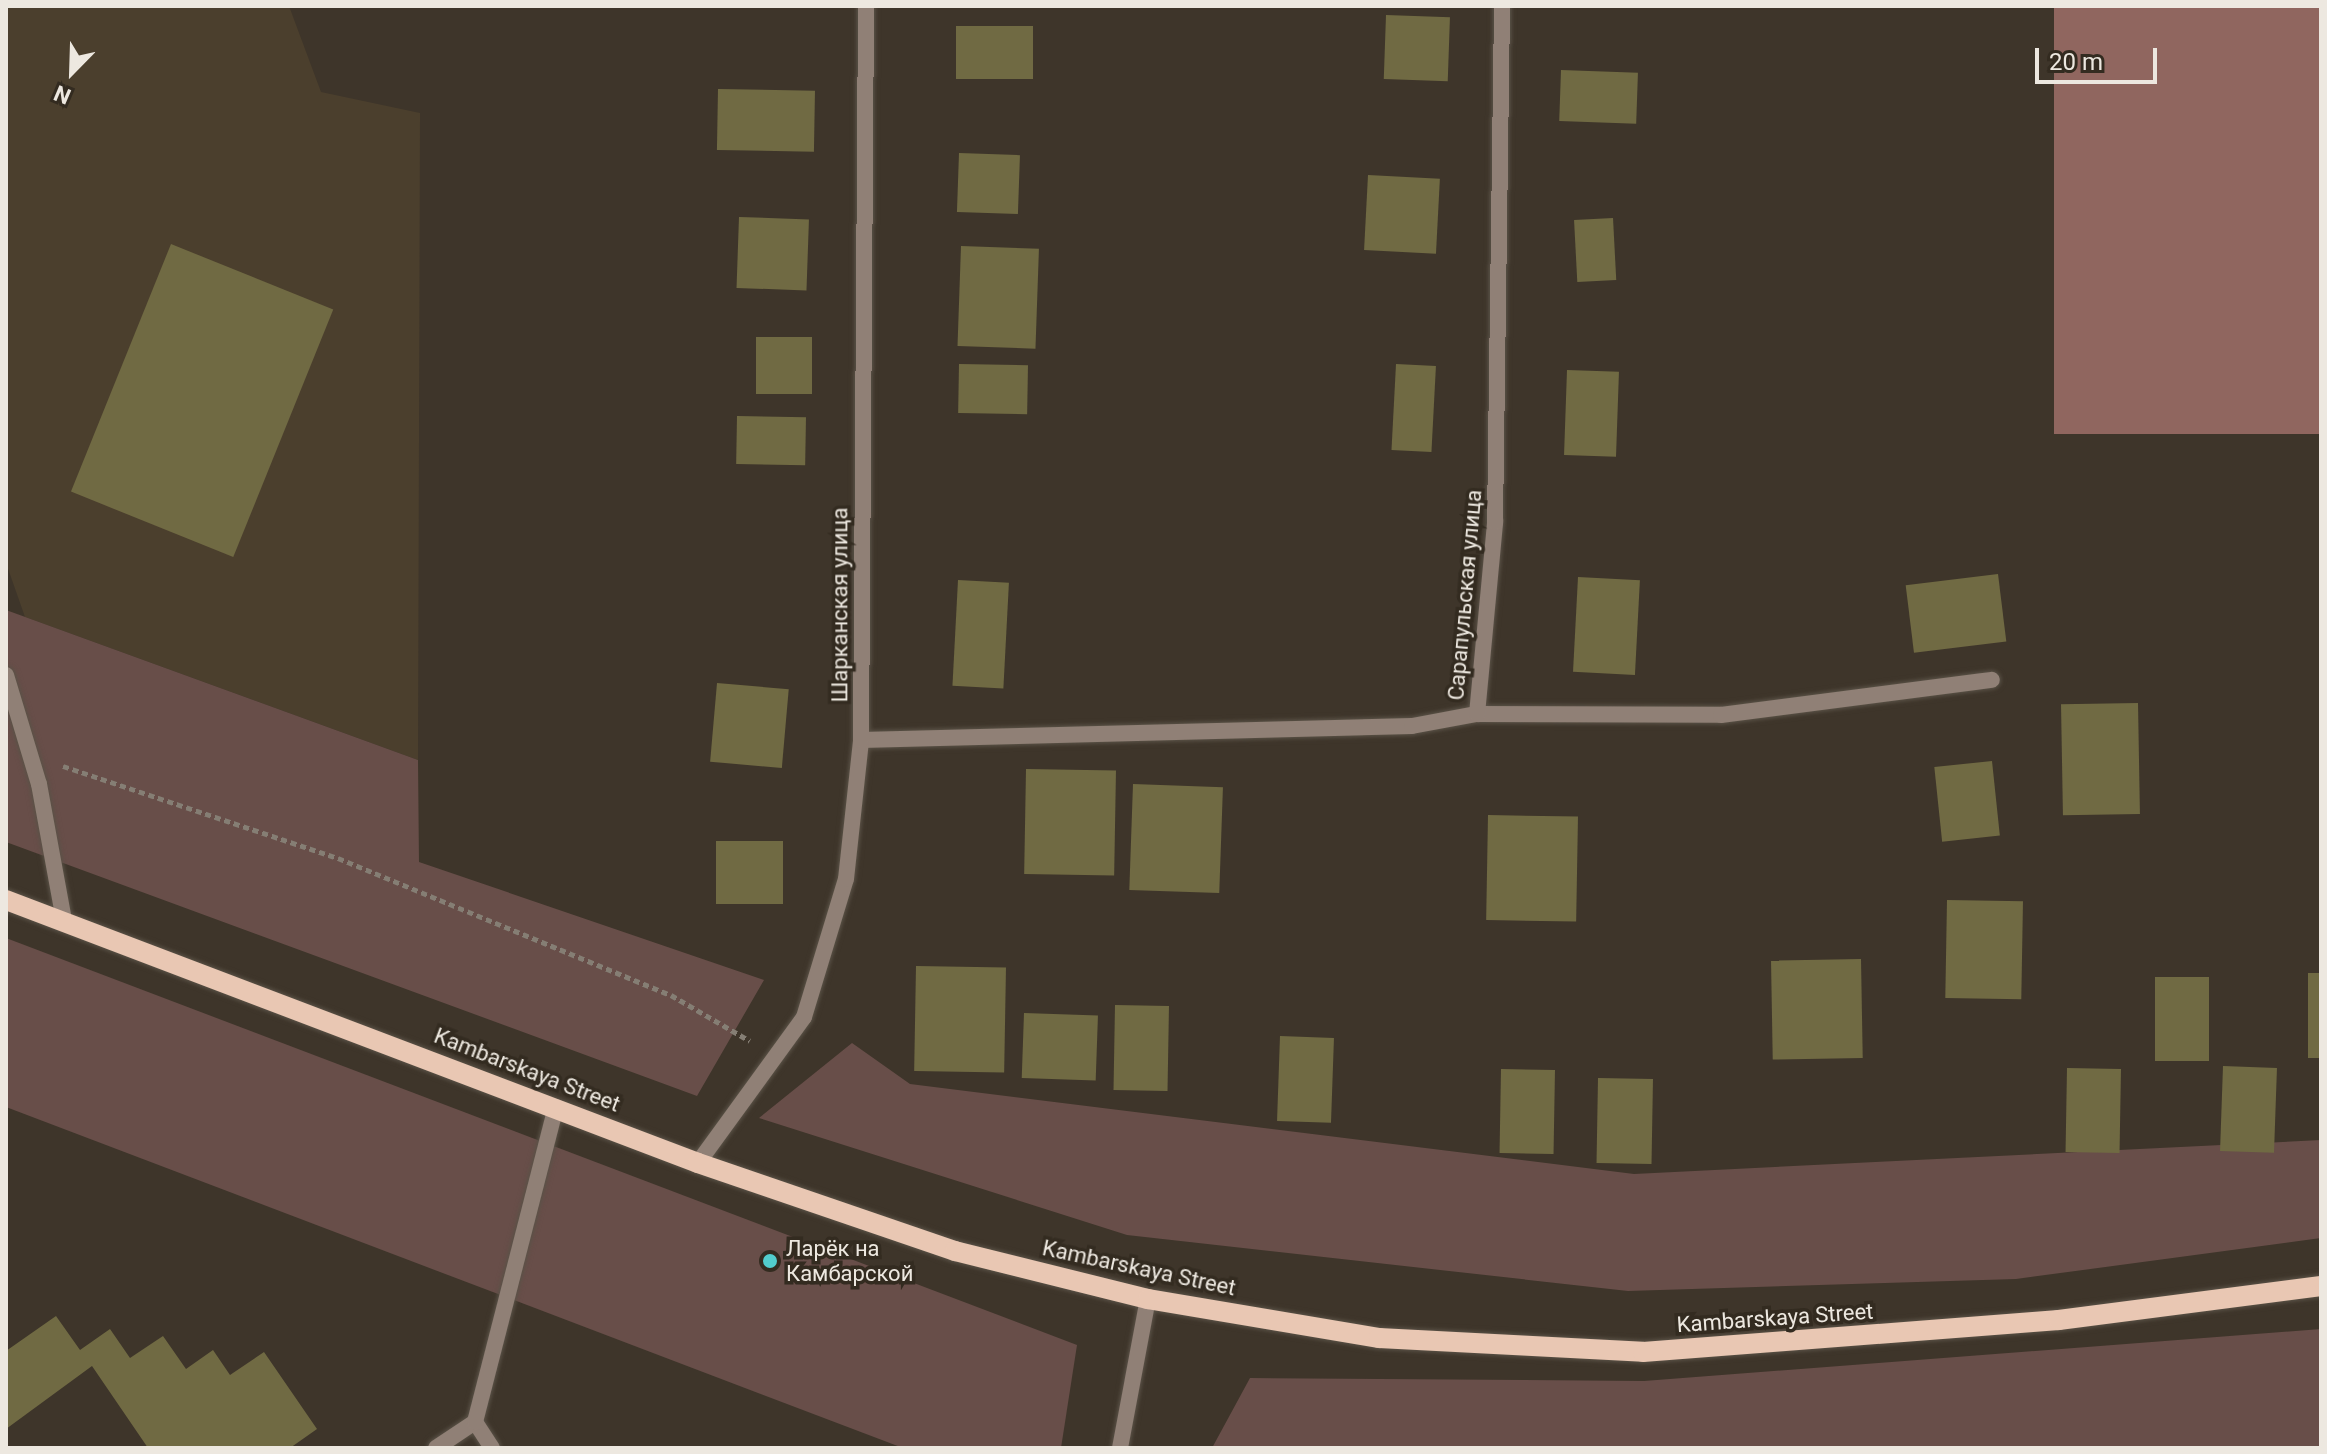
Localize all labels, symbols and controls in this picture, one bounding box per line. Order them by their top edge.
north arrow [32,32,112,112]
scale bar [2039,32,2161,82]
text: 20 m [2049,48,2103,76]
text: N [50,80,74,109]
street label: Сарапульская улица [1443,489,1487,701]
street label: Шарканская улица [827,508,853,702]
street label: Kambarskaya Street [430,1022,624,1118]
place label: Ларёк на Камбарской [786,1235,913,1286]
street label: Kambarskaya Street [1040,1235,1238,1301]
marker: Ларёк на Камбарской [761,1252,779,1270]
street label: Kambarskaya Street [1676,1298,1874,1338]

